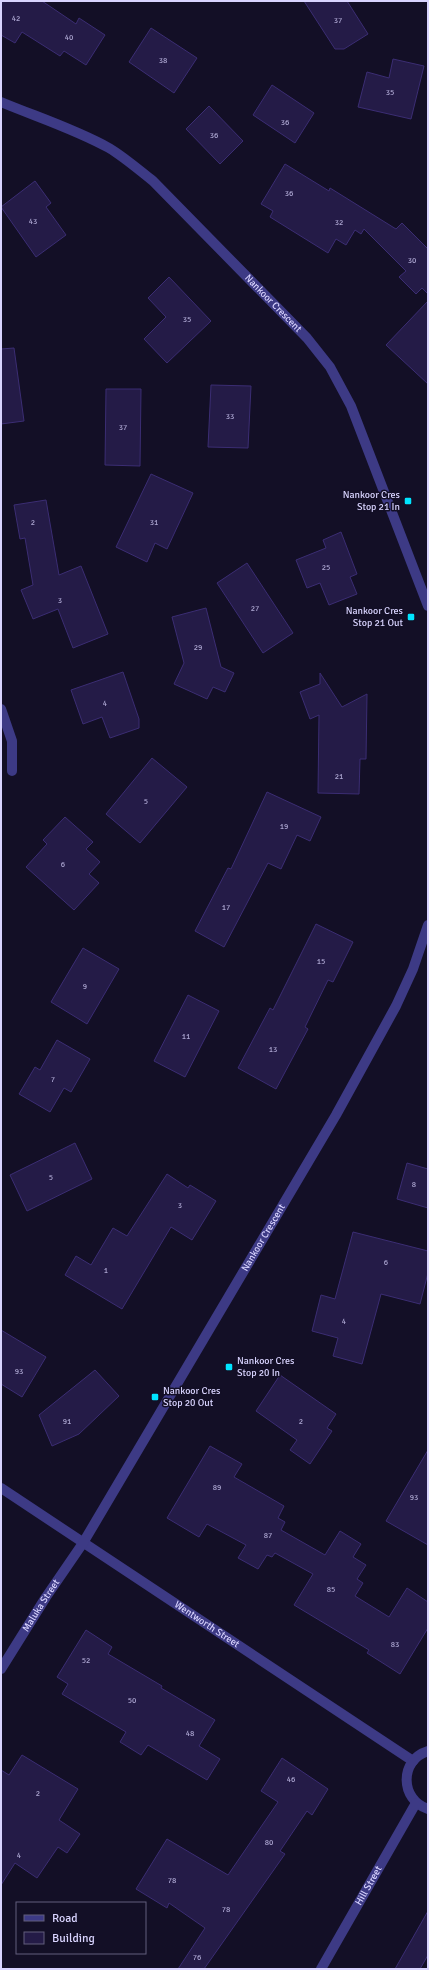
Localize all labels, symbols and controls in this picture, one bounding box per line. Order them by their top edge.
house number: 42 [12,13,20,23]
house number: 37 [334,15,342,25]
house number: 40 [65,32,73,42]
house number: 38 [159,55,167,65]
house number: 35 [386,87,394,97]
house number: 36 [281,117,289,127]
house number: 36 [210,130,218,140]
house number: 36 [285,188,293,198]
house number: 43 [29,216,37,226]
house number: 32 [335,217,343,227]
house number: 30 [408,255,416,265]
street label: Nankoor Crescent [242,272,304,335]
house number: 35 [183,314,191,324]
house number: 33 [226,411,234,421]
house number: 37 [119,422,127,432]
place label: Nankoor Cres Stop 21 In [343,489,401,513]
marker: Nankoor Cres Stop 21 In [403,496,413,506]
house number: 2 [31,517,35,527]
house number: 31 [150,517,158,527]
house number: 25 [322,562,330,572]
house number: 3 [58,595,62,605]
house number: 27 [251,603,259,613]
place label: Nankoor Cres Stop 21 Out [346,605,404,629]
marker: Nankoor Cres Stop 21 Out [406,612,416,622]
house number: 29 [194,642,202,652]
house number: 4 [103,698,108,708]
house number: 21 [335,771,343,781]
house number: 5 [144,796,148,806]
house number: 19 [280,821,288,831]
house number: 6 [61,859,65,869]
house number: 17 [222,902,230,912]
house number: 15 [317,956,325,966]
house number: 9 [83,981,87,991]
house number: 11 [182,1031,190,1041]
house number: 13 [269,1044,277,1054]
house number: 7 [51,1074,55,1084]
house number: 5 [49,1172,53,1182]
house number: 8 [412,1179,416,1189]
house number: 3 [178,1200,182,1210]
street label: Nankoor Crescent [239,1201,288,1274]
house number: 6 [384,1257,388,1267]
house number: 1 [104,1265,108,1275]
house number: 4 [342,1316,347,1326]
place label: Nankoor Cres Stop 20 In [237,1355,295,1379]
marker: Nankoor Cres Stop 20 In [224,1362,234,1372]
house number: 93 [15,1366,23,1376]
place label: Nankoor Cres Stop 20 Out [163,1385,221,1409]
marker: Nankoor Cres Stop 20 Out [150,1392,160,1402]
house number: 91 [63,1416,71,1426]
house number: 2 [299,1416,303,1426]
house number: 89 [213,1482,221,1492]
house number: 93 [410,1492,418,1502]
house number: 87 [264,1530,272,1540]
street label: Maluka Street [20,1577,63,1634]
house number: 85 [327,1584,335,1594]
street label: Wentworth Street [172,1599,242,1651]
house number: 83 [391,1639,399,1649]
house number: 52 [82,1655,90,1665]
house number: 50 [128,1695,136,1705]
house number: 48 [186,1728,194,1738]
house number: 46 [287,1774,295,1784]
house number: 2 [36,1788,40,1798]
house number: 80 [265,1837,273,1847]
house number: 4 [17,1850,22,1860]
street label: Hill Street [353,1863,385,1908]
house number: 78 [168,1875,176,1885]
legend [16,1902,146,1954]
house number: 78 [222,1904,230,1914]
text: Road [52,1911,78,1926]
text: Building [52,1931,95,1946]
house number: 76 [193,1952,201,1962]

